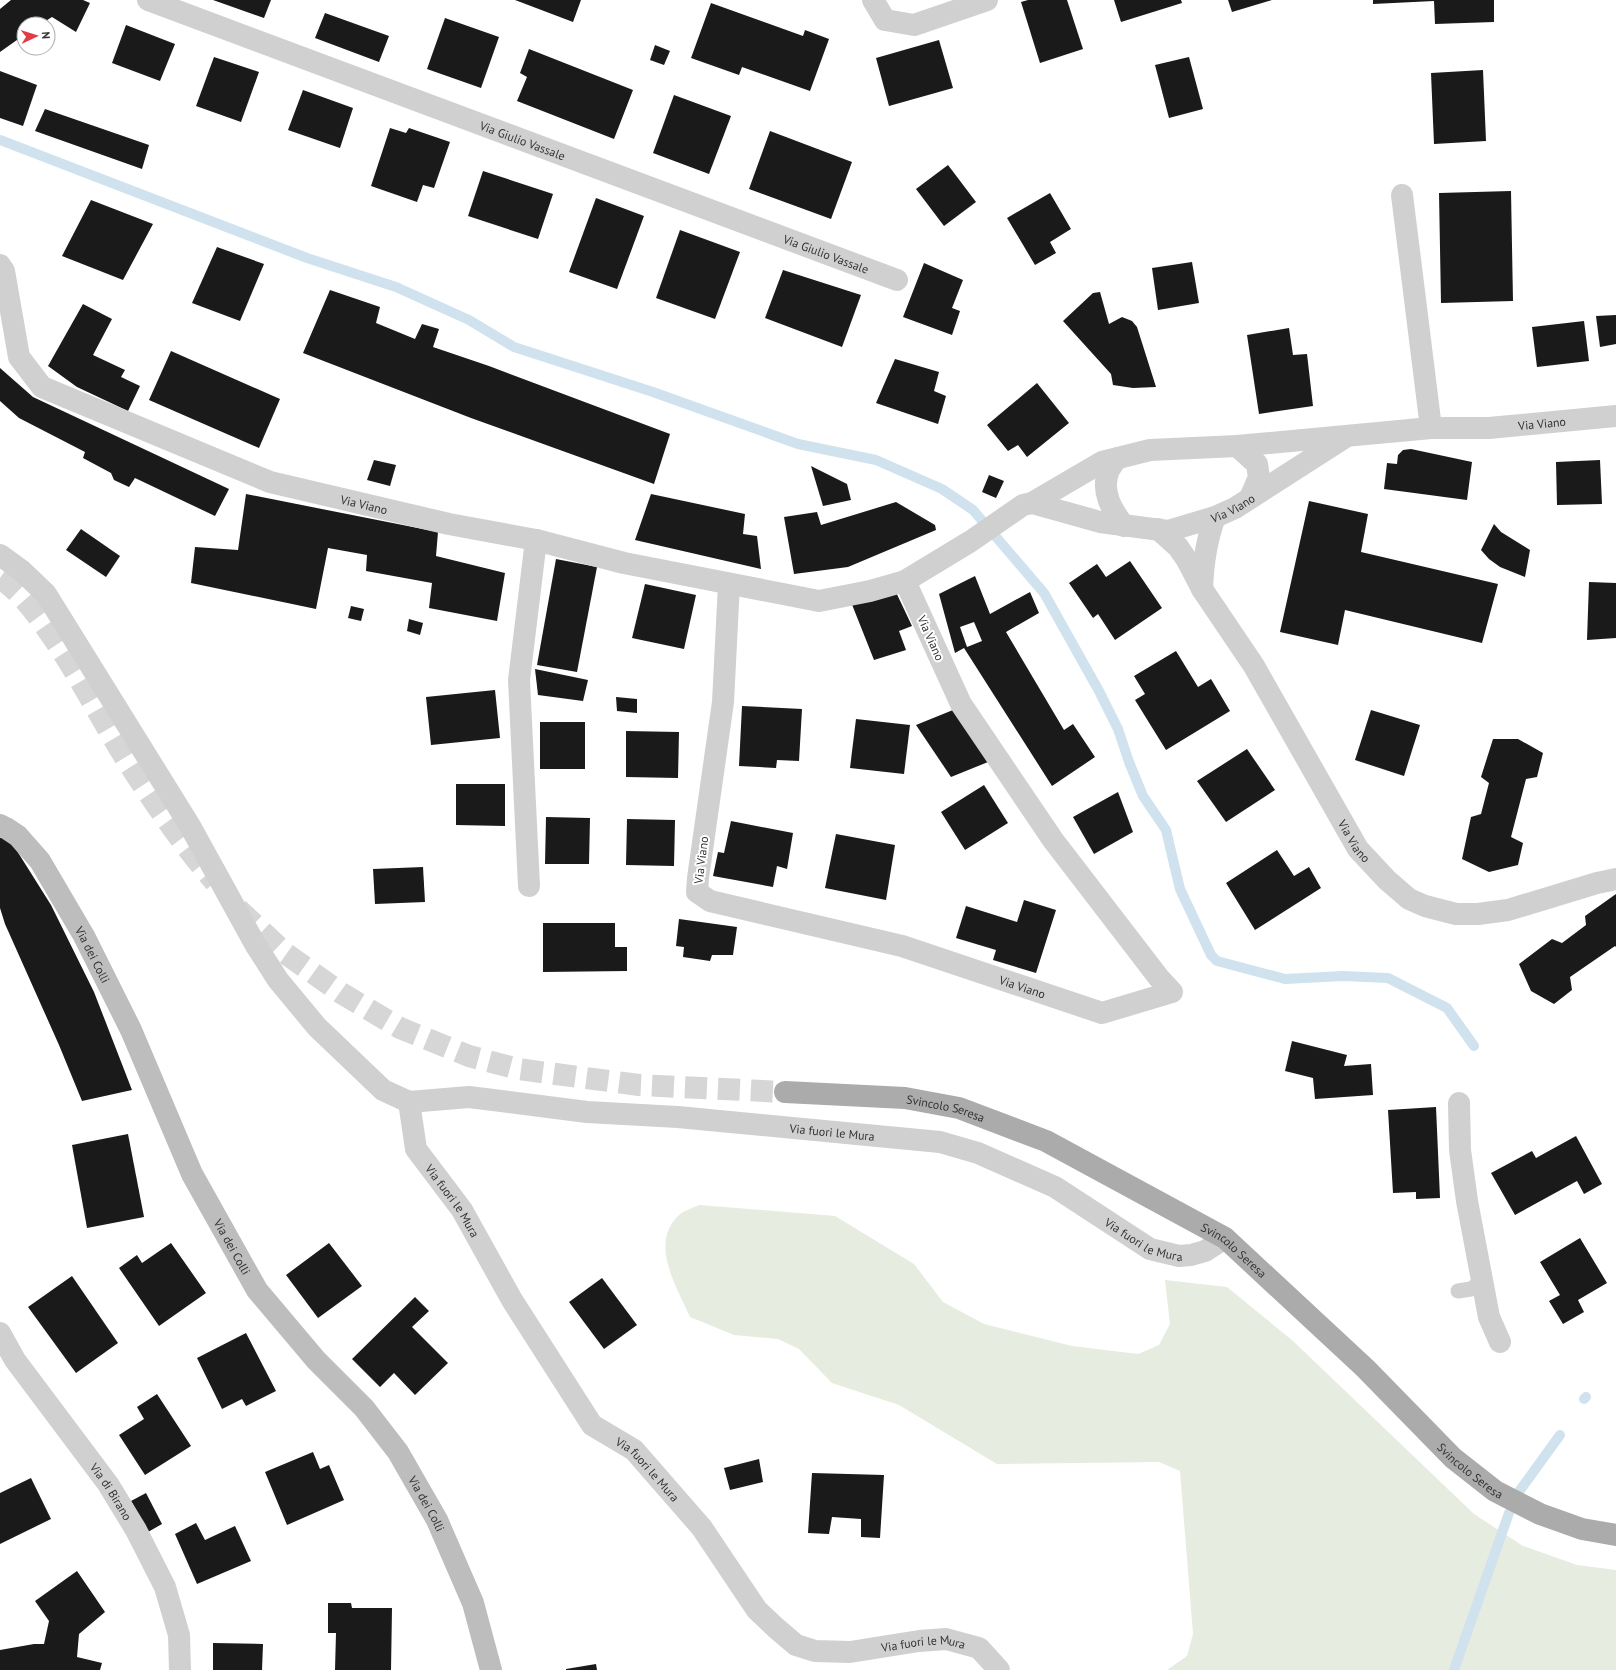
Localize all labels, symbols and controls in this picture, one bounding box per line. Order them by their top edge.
north arrow [16,16,56,56]
text: N [39,31,53,39]
street label: Via Giulio Vassale [477,117,568,163]
street label: Via Giulio Vassale [780,230,871,276]
street label: Via Viano [1516,413,1567,433]
street label: Via Viano [1208,490,1257,526]
street label: Via Viano [338,491,389,517]
street label: Via Viano [914,612,948,663]
street label: Via Viano [1335,816,1374,865]
street label: Via Viano [691,835,711,886]
street label: Via dei Colli [72,923,114,985]
street label: Via Viano [996,971,1048,1001]
street label: Svincolo Seresa [905,1091,987,1125]
street label: Via fuori le Mura [788,1120,875,1143]
street label: Via fuori le Mura [422,1160,483,1240]
street label: Via fuori le Mura [1101,1214,1183,1264]
street label: Via dei Colli [211,1215,254,1277]
street label: Svincolo Seresa [1199,1219,1270,1281]
street label: Via fuori le Mura [612,1433,683,1504]
street label: Svincolo Seresa [1434,1439,1506,1501]
street label: Via di Birano [87,1459,136,1523]
street label: Via dei Colli [405,1472,448,1533]
street label: Via fuori le Mura [879,1631,967,1655]

